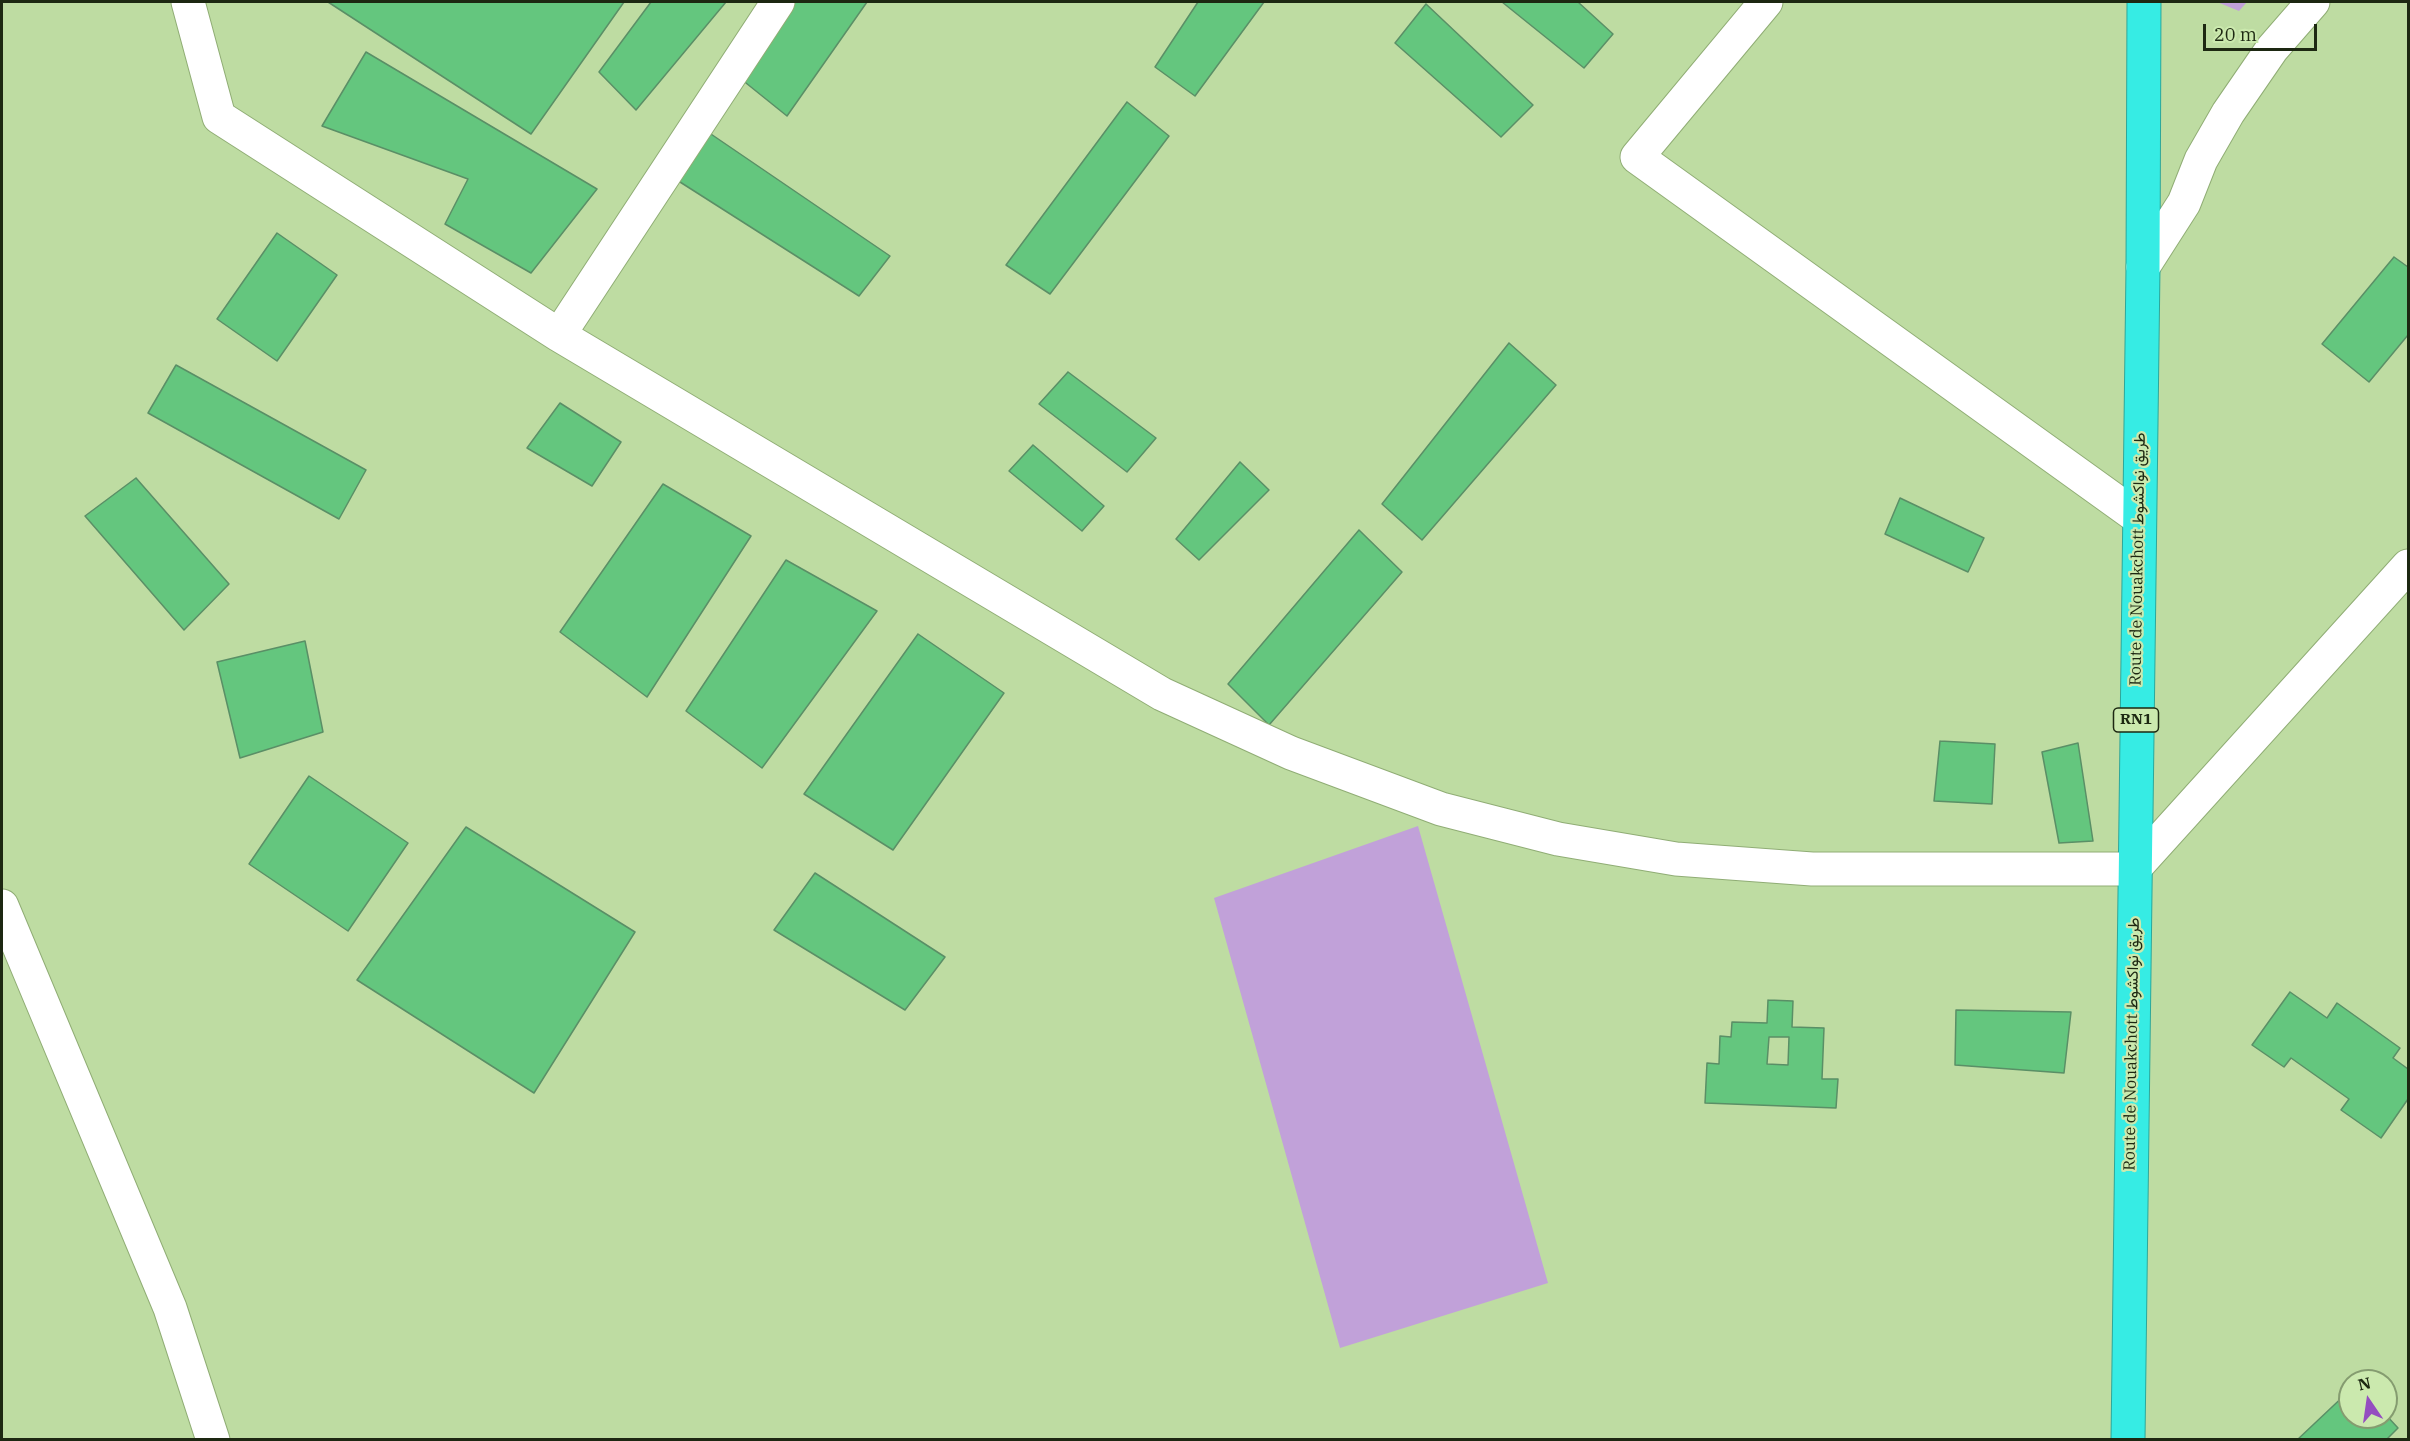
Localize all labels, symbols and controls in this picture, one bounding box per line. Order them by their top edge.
scale bar [2206,12,2320,50]
text: 20 m [2214,23,2257,46]
street label: Route de Nouakchott طريق نواكشوط [2126,432,2150,686]
road number: RN1 [2114,708,2158,732]
street label: Route de Nouakchott طريق نواكشوط [2120,917,2144,1171]
north arrow [2338,1369,2398,1429]
text: N [2356,1372,2373,1395]

